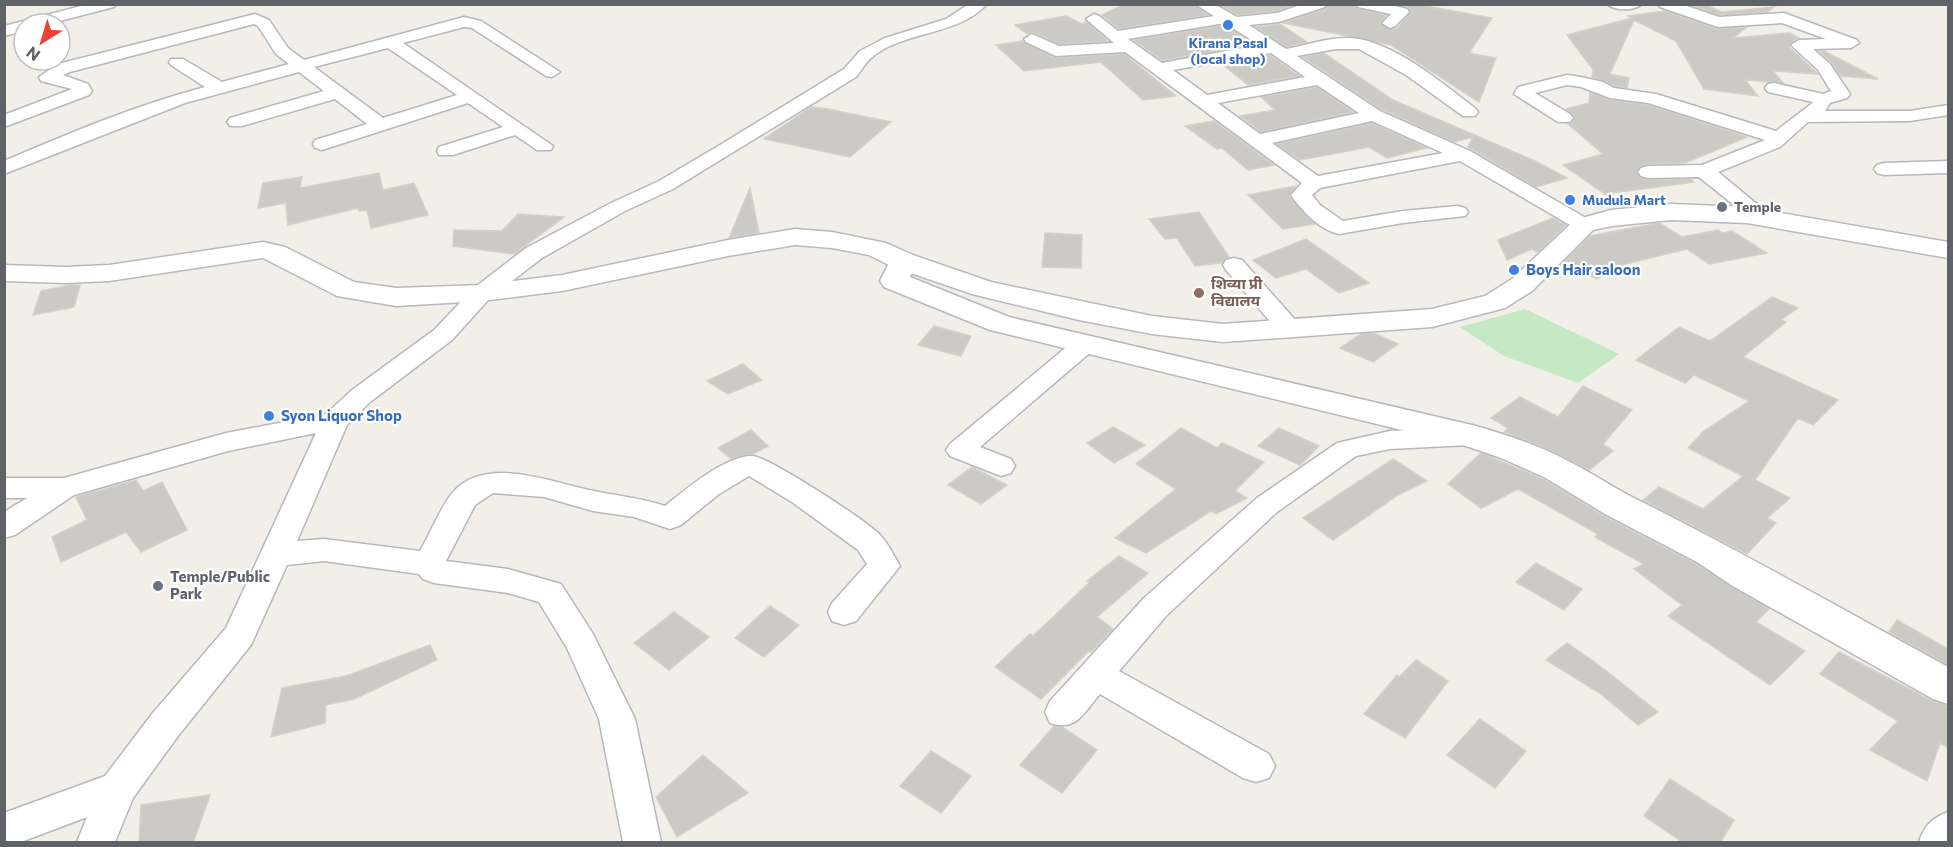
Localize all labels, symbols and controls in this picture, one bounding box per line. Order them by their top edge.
north arrow [12,12,72,72]
marker: Kirana Pasal (local shop) [1221,18,1235,32]
place label: Kirana Pasal (local shop) [1188,34,1268,67]
text: N [22,43,43,66]
place label: Mudula Mart [1582,191,1666,208]
marker: Mudula Mart [1563,193,1577,207]
place label: Temple [1734,198,1781,215]
marker: Temple [1715,200,1729,214]
place label: Boys Hair saloon [1526,260,1640,278]
marker: Boys Hair saloon [1507,263,1521,277]
place label: शिव्या प्री विद्यालय [1211,274,1263,309]
marker: शिव्या प्री विद्यालय [1192,286,1206,300]
place label: Syon Liquor Shop [281,406,402,424]
marker: Syon Liquor Shop [262,409,276,423]
place label: Temple/Public Park [170,567,270,602]
marker: Temple/Public Park [151,579,165,593]

